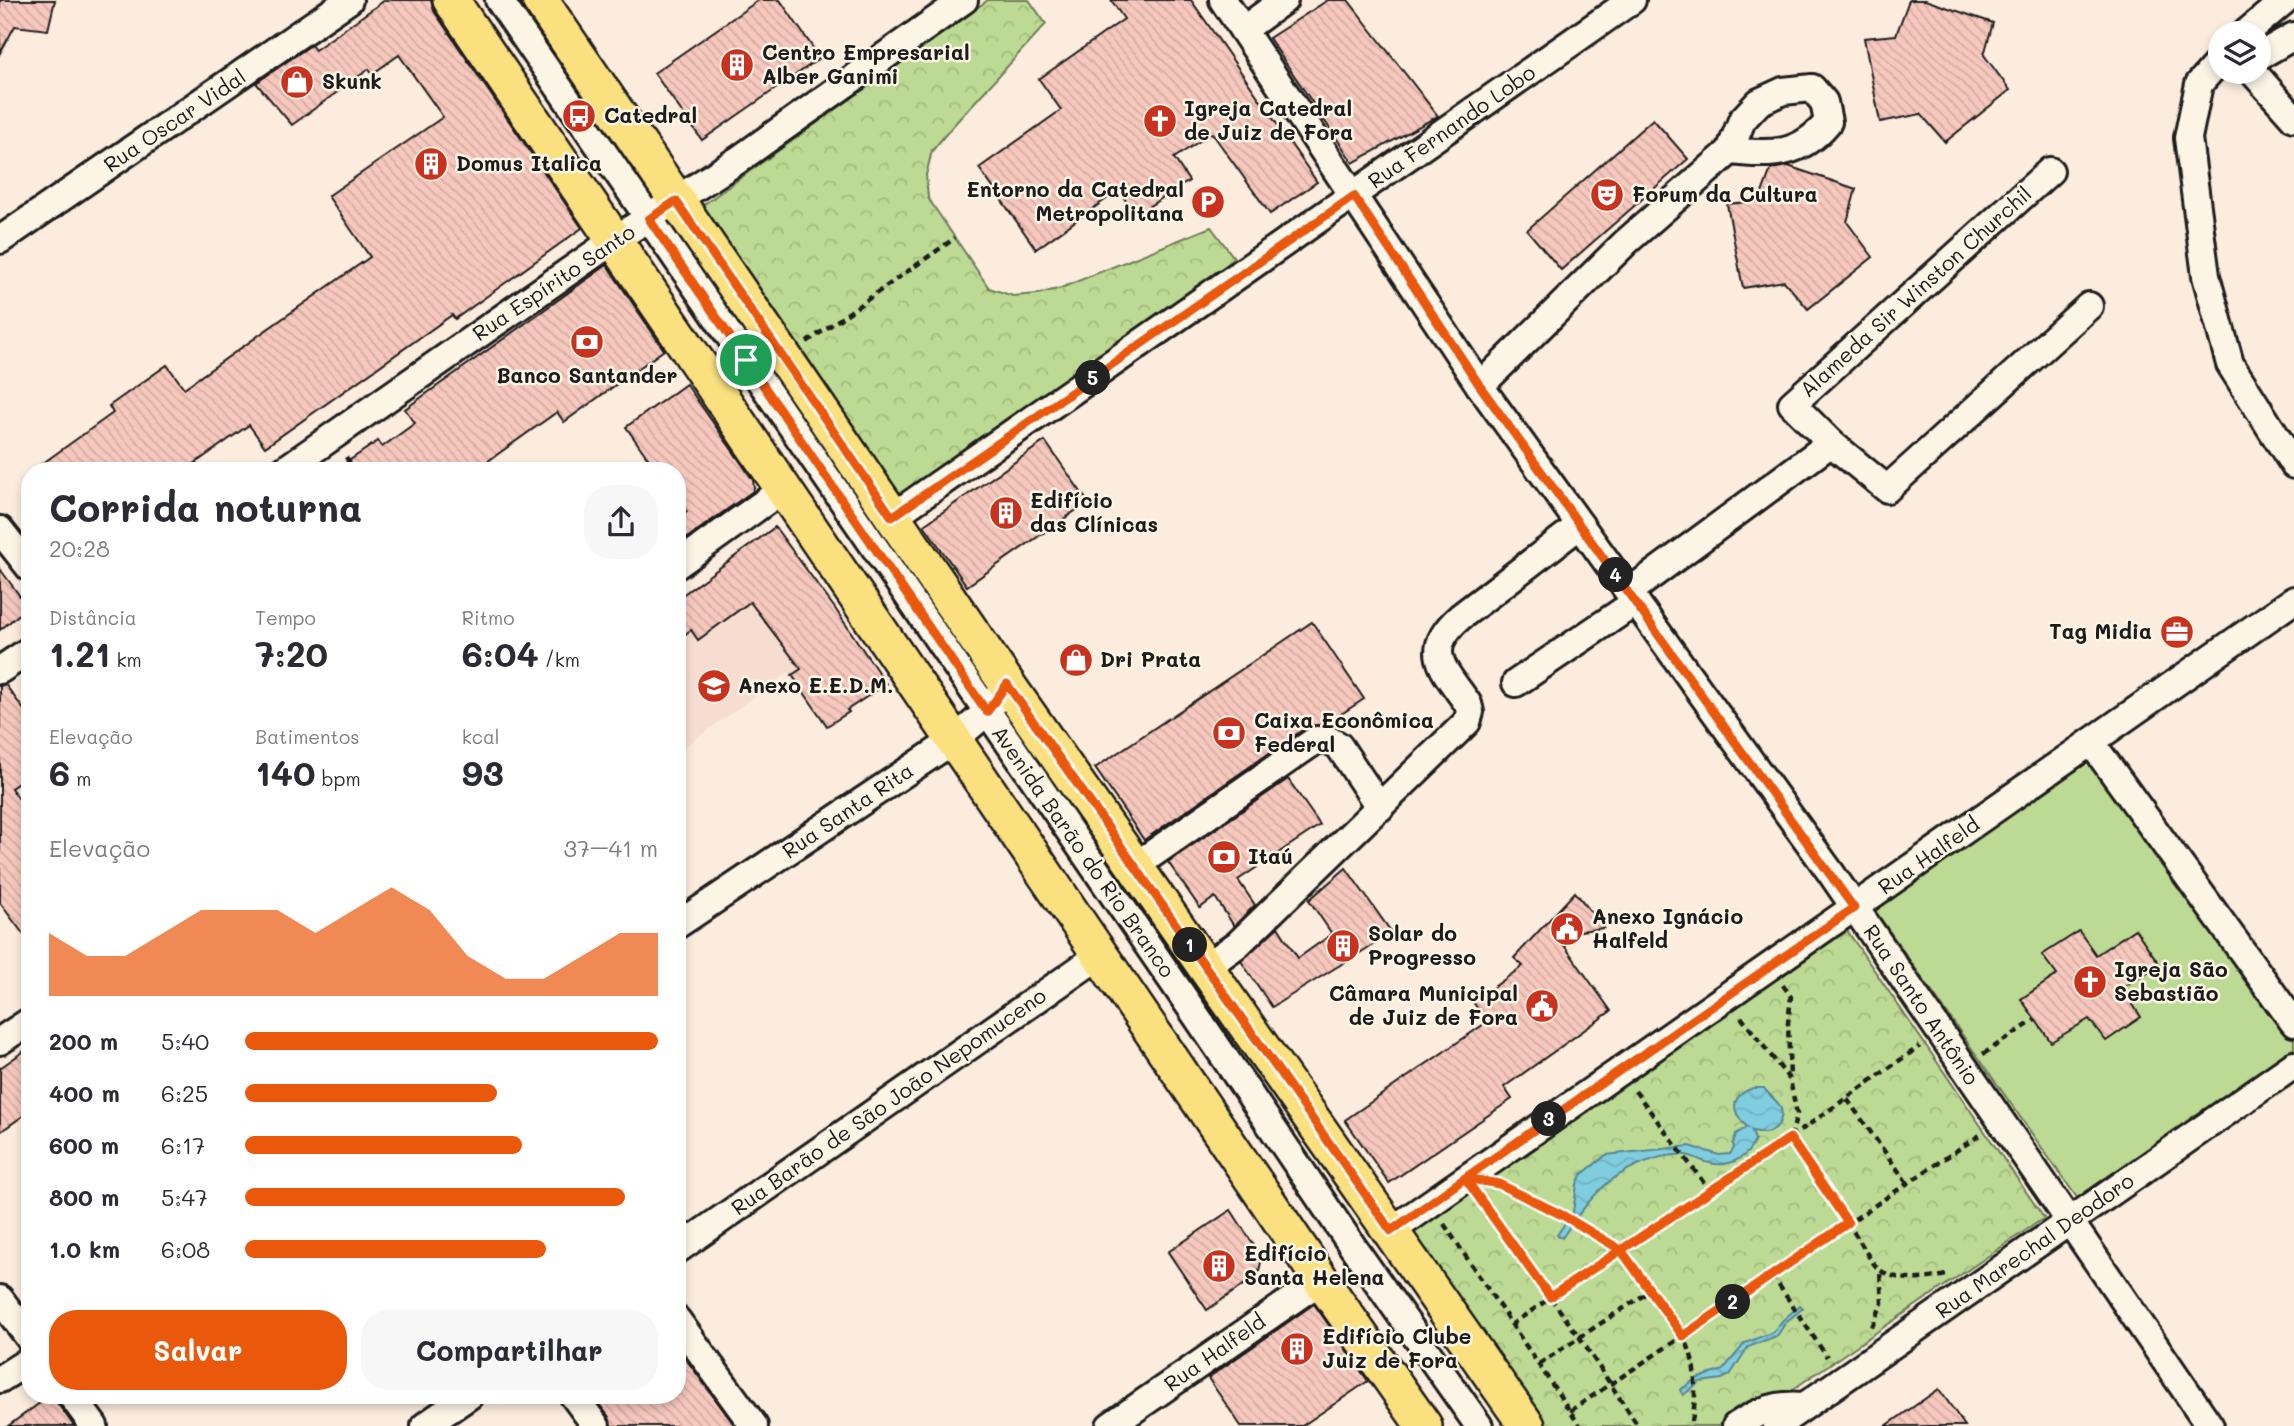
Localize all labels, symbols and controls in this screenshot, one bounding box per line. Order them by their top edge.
map controls [2208,21,2271,84]
button: layers [2208,21,2271,84]
place label: Centro Empresarial Alber Ganimi [762,38,970,89]
building icon: Centro Empresarial Alber Ganimi [718,46,756,84]
street label: Rua Fernando Lobo [1362,58,1540,194]
street label: Rua Oscar Vidal [98,62,250,177]
shop icon: Skunk [278,63,316,101]
place label: Skunk [322,67,382,94]
place label: Igreja Catedral de Juiz de Fora [1184,94,1353,145]
bus stop icon: Catedral [560,97,598,135]
place label: Catedral [604,101,697,128]
church icon: Igreja Catedral de Juiz de Fora [1141,102,1179,140]
building icon: Domus Italica [412,145,450,183]
place label: Domus Italica [456,149,602,176]
place label: Entorno da Catedral Metropolitana [966,175,1184,226]
theatre icon: Forum da Cultura [1588,176,1626,214]
place label: Forum da Cultura [1632,180,1818,207]
street label: Alameda Sir Winston Churchil [1793,180,2037,402]
parking icon: Entorno da Catedral Metropolitana [1189,183,1227,221]
street label: Rua Espírito Santo [467,217,640,346]
bank icon: Banco Santander [568,323,606,361]
pin [716,330,776,390]
icon: arrive [727,341,765,379]
pin: 5 [1076,360,1110,396]
place label: Banco Santander [496,361,678,388]
text: 5 [1087,365,1098,390]
text: Corrida noturna [49,482,362,532]
button: share [584,485,658,559]
place label: Edifício das Clínicas [1030,486,1158,537]
building icon: Edifício das Clínicas [987,494,1025,532]
text: 20:28 [49,533,110,563]
pin: 4 [1598,558,1634,592]
text: 4 [1609,562,1622,587]
text: Distância [49,605,137,630]
text: Tempo [255,605,316,630]
text: Ritmo [462,605,514,630]
office icon: Tag Midia [2158,613,2196,651]
place label: Tag Midia [2049,617,2152,644]
text: 1.21 [49,630,110,676]
text: 7:20 [255,630,328,676]
text: 6:04 [462,630,539,676]
shop icon: Dri Prata [1057,641,1095,679]
place label: Dri Prata [1100,645,1201,672]
text: km [110,647,142,672]
text: /km [539,647,580,672]
school or university icon: Anexo E.E.D.M. [695,667,733,705]
place label: Anexo E.E.D.M. [738,671,893,698]
place label: Caixa Econômica Federal [1254,706,1434,757]
bank icon: Caixa Econômica Federal [1210,714,1248,752]
street label: Avenida Barão do Rio Branco [987,720,1182,982]
text: Elevação [49,724,133,749]
text: Batimentos [255,724,359,749]
text: kcal [462,724,500,749]
text: 6 [49,749,70,795]
text: 140 [255,749,316,795]
text: 93 [462,749,504,795]
street label: Rua Santa Rita [776,756,918,864]
text: m [70,766,91,791]
text: bpm [316,766,361,791]
street label: Rua Halfeld [1872,810,1984,900]
text: Elevação [49,833,150,863]
text: 37–41 m [563,833,658,863]
bank icon: Itaú [1205,838,1243,876]
place label: Itaú [1248,842,1293,869]
place label: Anexo Ignácio Halfeld [1592,902,1743,953]
public building icon: Anexo Ignácio Halfeld [1548,910,1586,948]
place label: Solar do Progresso [1368,919,1476,970]
street label: Rua Santo Antônio [1858,919,1986,1090]
building icon: Solar do Progresso [1324,927,1362,965]
pin: 1 [1172,928,1208,962]
text: 1 [1185,932,1194,957]
place label: Igreja São Sebastião [2114,955,2228,1006]
church icon: Igreja São Sebastião [2071,963,2109,1001]
place label: Câmara Municipal de Juiz de Fora [1329,979,1518,1030]
street label: Rua Barão de São João Nepomuceno [725,981,1051,1220]
public building icon: Câmara Municipal de Juiz de Fora [1523,987,1561,1025]
text: 200 m [49,1026,118,1056]
text: 5:40 [161,1026,209,1056]
text: 400 m [49,1078,120,1108]
text: 6:25 [161,1078,208,1108]
pin: 3 [1532,1102,1566,1136]
text: 3 [1543,1106,1554,1131]
text: 600 m [49,1130,119,1160]
text: 6:17 [161,1130,205,1160]
street label: Rua Marechal Deodoro [1930,1166,2139,1324]
text: 800 m [49,1182,119,1212]
text: 5:47 [161,1182,208,1212]
text: 1.0 km [49,1234,120,1264]
text: 6:08 [161,1234,210,1264]
place label: Edifício Santa Helena [1244,1239,1385,1290]
building icon: Edifício Santa Helena [1200,1247,1238,1285]
pin: 2 [1716,1284,1750,1320]
text: 2 [1727,1289,1738,1314]
street label: Rua Halfeld [1158,1307,1270,1397]
button: Salvar [49,1310,347,1390]
button: Compartilhar [361,1310,658,1390]
place label: Edifício Clube Juiz de Fora [1322,1322,1471,1373]
building icon: Edifício Clube Juiz de Fora [1278,1330,1316,1368]

